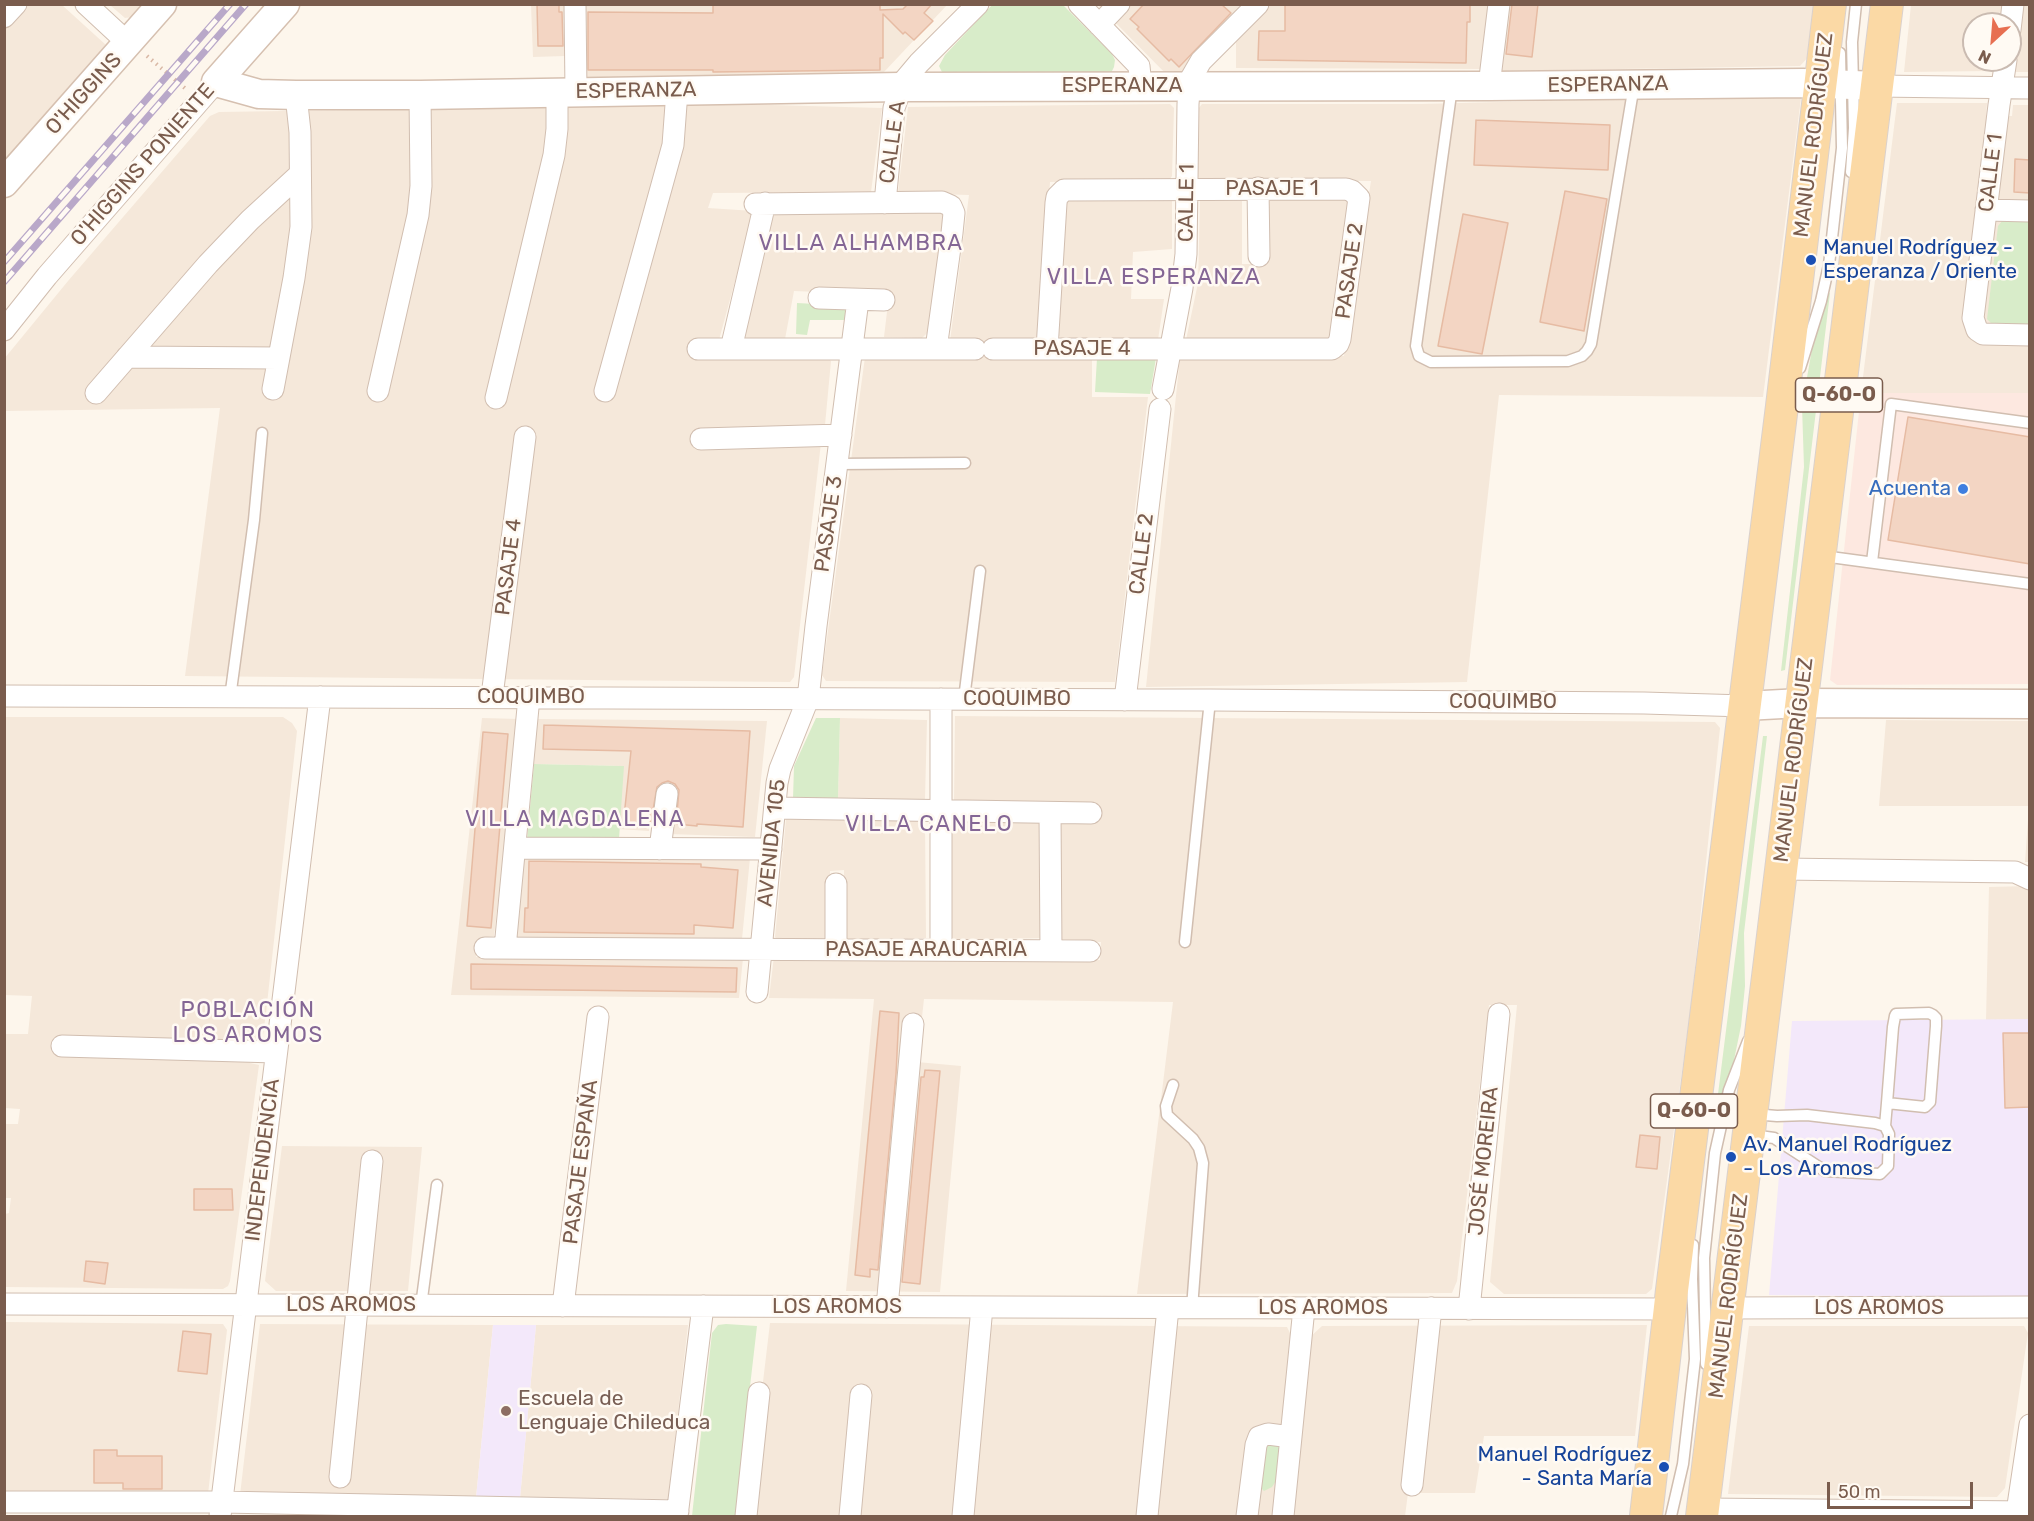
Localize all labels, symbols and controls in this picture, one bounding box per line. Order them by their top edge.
north arrow [1962,12,2022,72]
street label: MANUEL RODRÍGUEZ [1789,31,1839,239]
text: N [1975,46,1994,68]
street label: O'HIGGINS [41,48,127,140]
street label: ESPERANZA [1547,71,1669,99]
street label: ESPERANZA [1061,73,1183,99]
street label: ESPERANZA [575,77,697,105]
street label: O'HIGGINS PONIENTE [66,79,220,251]
street label: CALLE A [875,99,911,185]
street label: CALLE 1 [1974,133,2008,213]
street label: CALLE 1 [1174,164,1200,242]
street label: PASAJE 1 [1225,176,1319,202]
street label: PASAJE 2 [1331,221,1369,321]
district label: VILLA ALHAMBRA [758,231,964,257]
place label: Manuel Rodríguez - Esperanza / Oriente [1823,235,2017,285]
marker: Manuel Rodríguez - Esperanza / Oriente [1804,253,1818,267]
district label: VILLA ESPERANZA [1047,265,1261,291]
street label: PASAJE 4 [1033,336,1131,362]
road number: Q-60-O [1796,378,1882,412]
street label: PASAJE 3 [810,474,848,574]
place label: Acuenta [1869,476,1951,502]
marker: Acuenta [1956,482,1970,496]
street label: CALLE 2 [1125,512,1159,596]
street label: PASAJE 4 [491,517,527,617]
street label: MANUEL RODRÍGUEZ [1769,656,1819,864]
street label: COQUIMBO [477,684,585,710]
street label: COQUIMBO [963,686,1071,712]
street label: COQUIMBO [1449,689,1557,715]
street label: AVENIDA 105 [753,778,791,908]
district label: VILLA MAGDALENA [465,807,685,833]
district label: VILLA CANELO [845,812,1013,838]
street label: PASAJE ARAUCARIA [825,937,1027,963]
district label: POBLACIÓN LOS AROMOS [172,998,324,1050]
street label: INDEPENDENCIA [241,1077,285,1243]
street label: PASAJE ESPAÑA [558,1078,604,1246]
street label: JOSÉ MOREIRA [1464,1085,1504,1237]
road number: Q-60-O [1650,1094,1738,1128]
place label: Av. Manuel Rodríguez - Los Aromos [1743,1132,1952,1182]
marker: Av. Manuel Rodríguez - Los Aromos [1724,1150,1738,1164]
street label: MANUEL RODRÍGUEZ [1704,1192,1754,1400]
street label: LOS AROMOS [286,1292,416,1318]
street label: LOS AROMOS [772,1294,902,1320]
street label: LOS AROMOS [1258,1295,1388,1321]
street label: LOS AROMOS [1814,1295,1944,1321]
place label: Escuela de Lenguaje Chileduca [518,1386,710,1436]
marker: Escuela de Lenguaje Chileduca [499,1404,513,1418]
place label: Manuel Rodríguez - Santa María [1478,1442,1652,1492]
marker: Manuel Rodríguez - Santa María [1657,1460,1671,1474]
scale bar [1830,1470,1976,1508]
text: 50 m [1838,1481,1881,1503]

